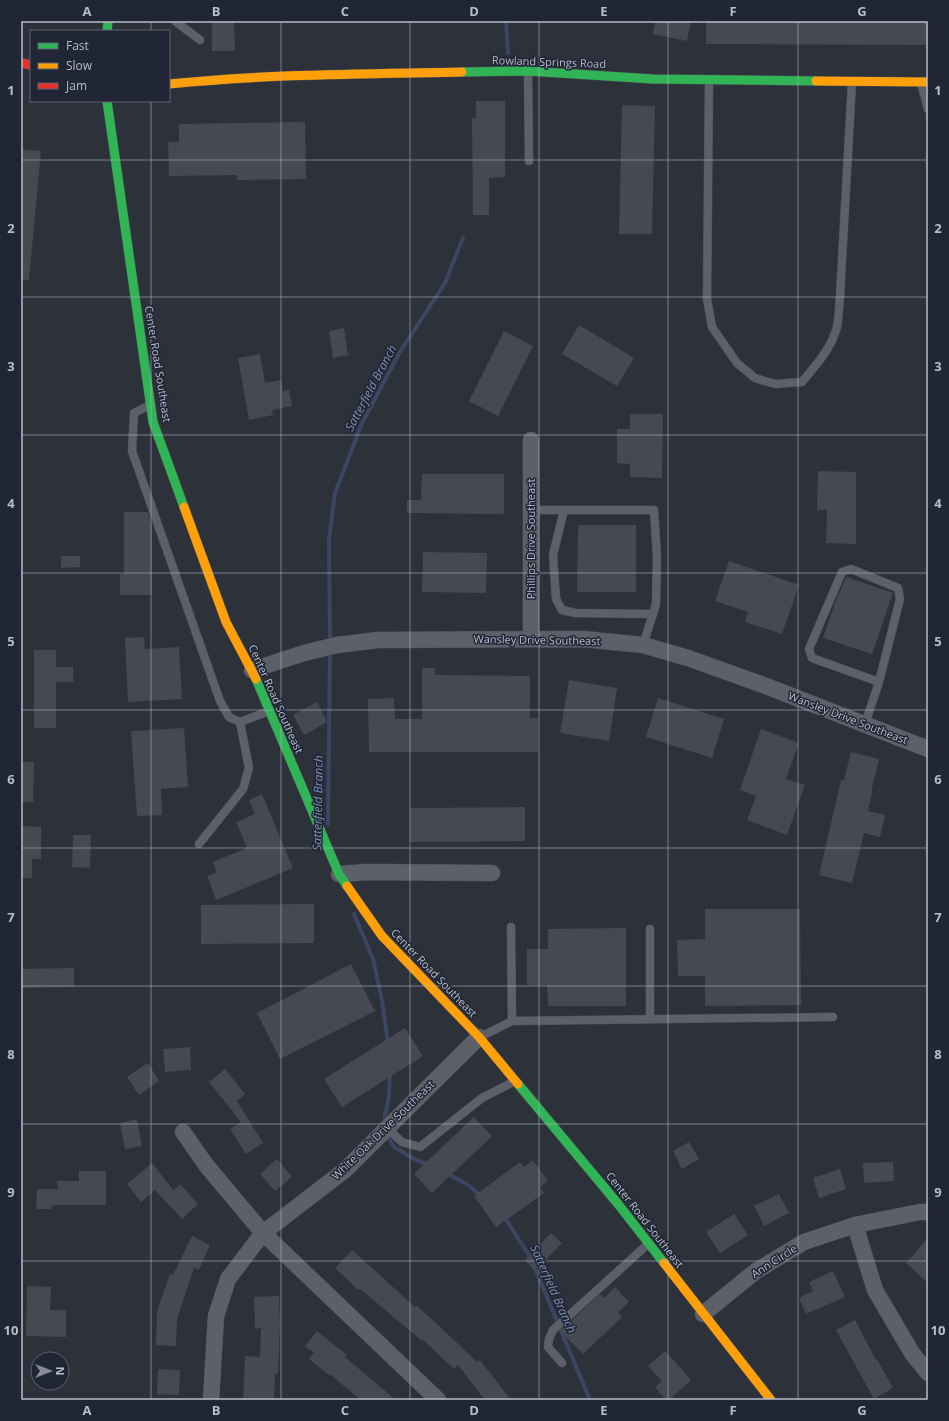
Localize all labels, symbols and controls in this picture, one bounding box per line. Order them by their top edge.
text: A [83,2,92,20]
text: B [212,2,221,20]
text: C [341,2,349,20]
text: D [469,2,479,20]
text: E [600,2,608,20]
text: F [729,2,737,20]
text: G [857,2,867,20]
legend [30,30,170,102]
text: Fast [66,37,89,54]
street label: Rowland Springs Road [492,52,606,71]
text: Slow [66,57,93,74]
text: Jam [65,77,87,94]
text: 1 [7,81,15,99]
text: 1 [934,81,942,99]
text: 2 [7,219,15,237]
text: 2 [934,219,942,237]
street label: Center Road Southeast [142,305,175,423]
water label: Satterfield Branch [341,342,400,434]
text: 3 [7,357,15,375]
text: 3 [934,357,942,375]
street label: Phillips Drive Southeast [523,479,538,599]
text: 4 [7,494,15,512]
text: 4 [934,494,942,512]
street label: Wansley Drive Southeast [473,631,601,648]
text: 5 [7,632,15,650]
text: 5 [934,632,942,650]
street label: Center Road Southeast [246,642,307,756]
street label: Wansley Drive Southeast [786,688,910,747]
water label: Satterfield Branch [308,755,327,851]
text: 6 [7,770,15,788]
text: 6 [934,770,942,788]
text: 7 [7,908,15,926]
text: 7 [934,908,942,926]
street label: Center Road Southeast [388,925,481,1020]
text: 8 [7,1045,15,1063]
text: 8 [934,1045,942,1063]
street label: White Oak Drive Southeast [328,1077,437,1183]
street label: Center Road Southeast [603,1169,688,1271]
text: 9 [7,1183,15,1201]
text: 9 [934,1183,942,1201]
street label: Ann Circle [748,1240,800,1281]
water label: Satterfield Branch [526,1242,581,1336]
text: 10 [4,1321,18,1339]
text: 10 [931,1321,945,1339]
north arrow [30,1351,70,1391]
text: N [53,1367,68,1375]
text: A [83,1401,92,1419]
text: B [212,1401,221,1419]
text: C [341,1401,349,1419]
text: D [469,1401,479,1419]
text: E [600,1401,608,1419]
text: F [729,1401,737,1419]
text: G [857,1401,867,1419]

